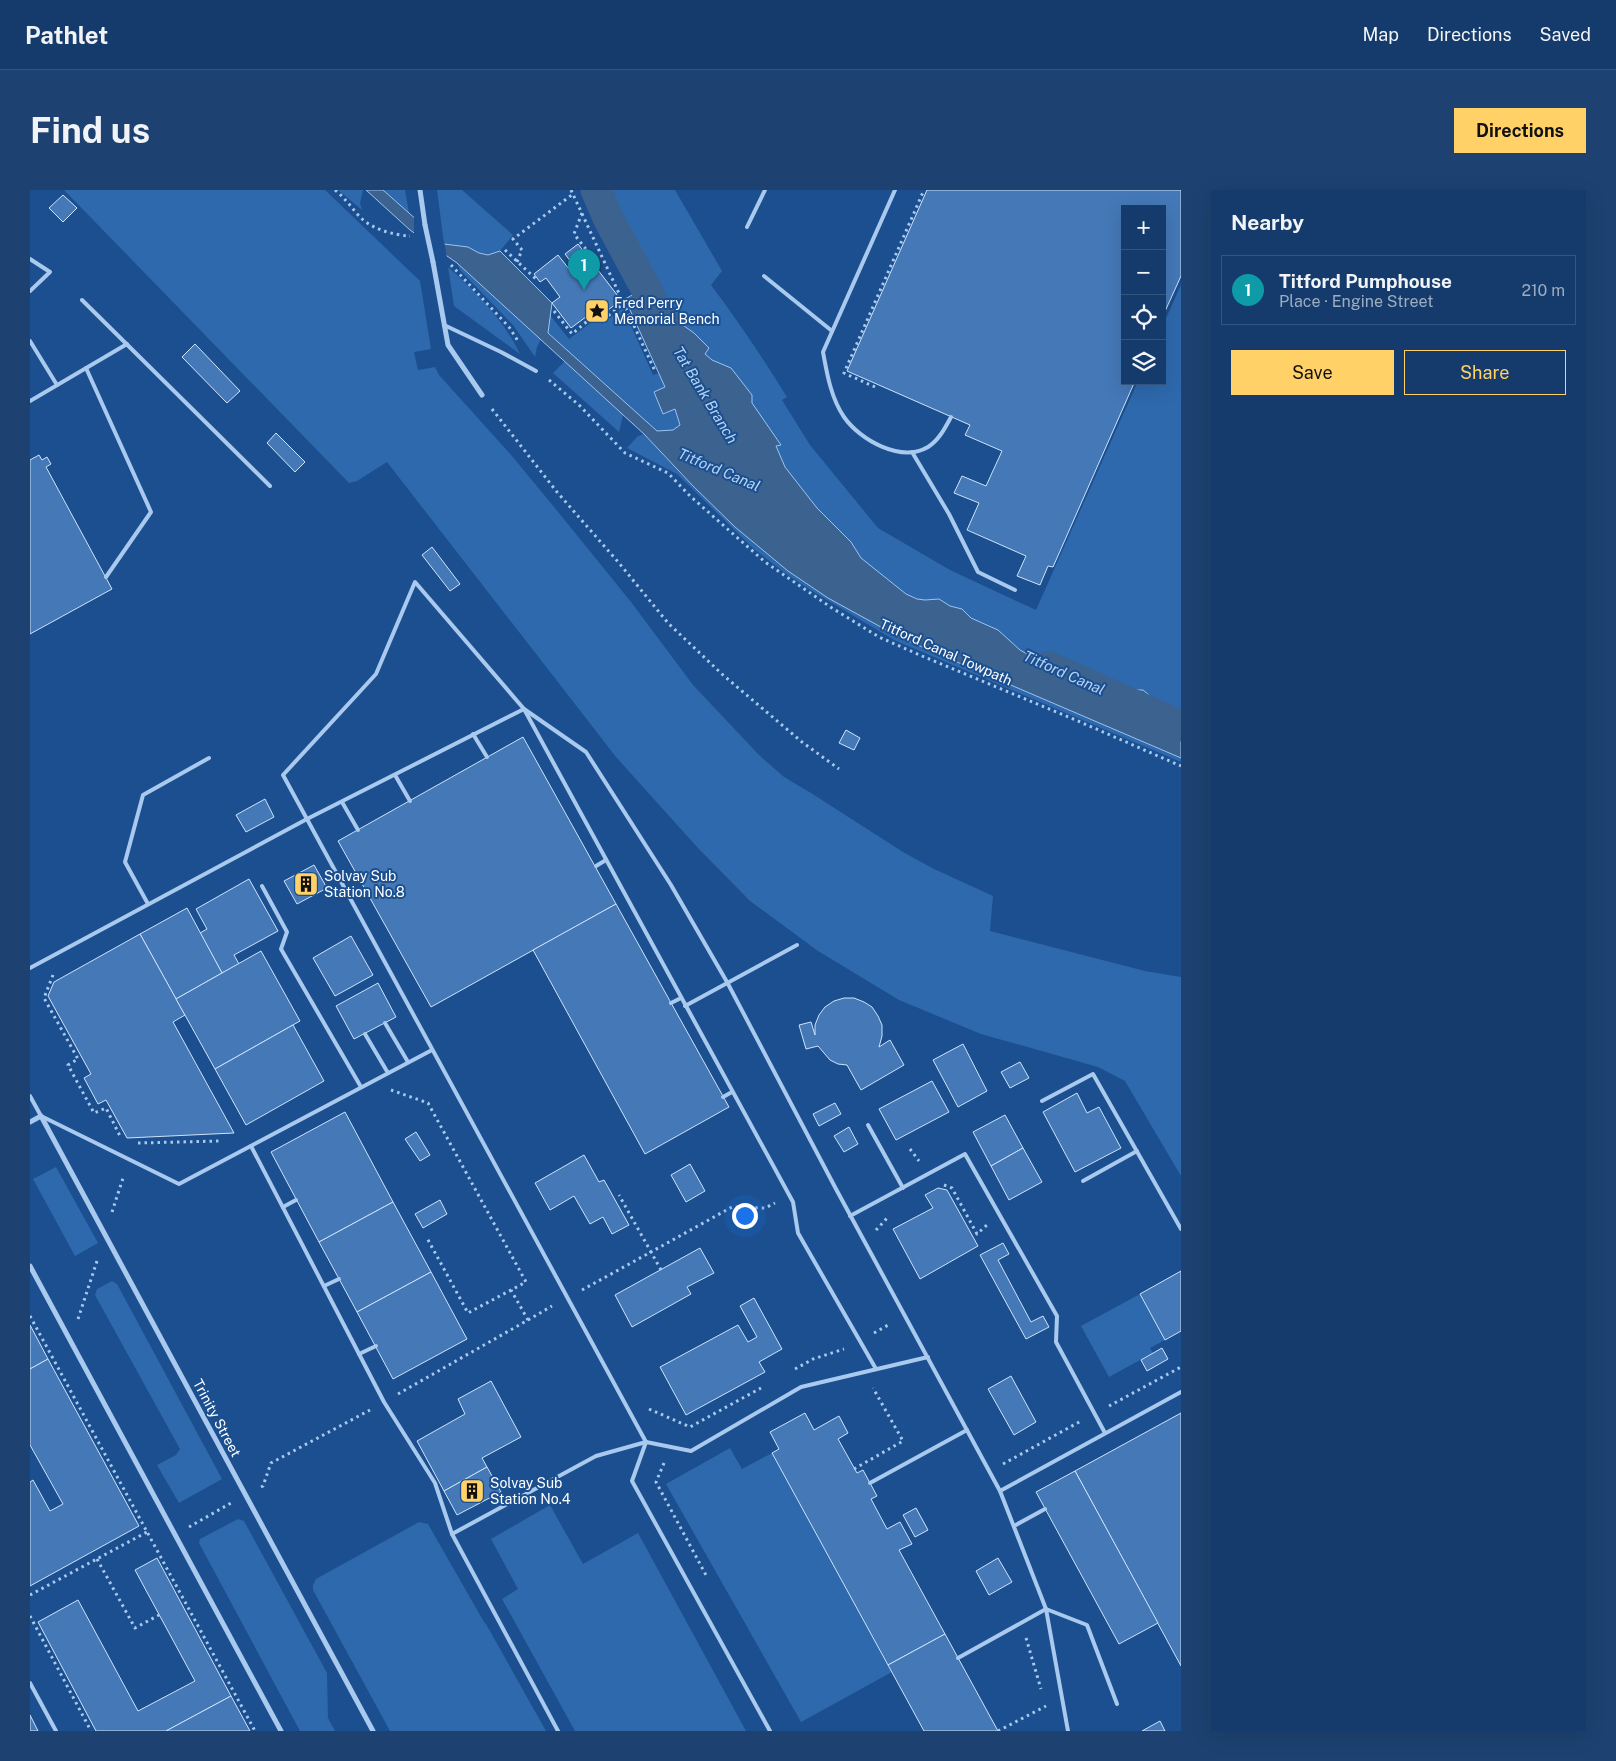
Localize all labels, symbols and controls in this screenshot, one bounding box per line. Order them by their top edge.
text: Pathlet [25,21,108,49]
text: Map [1362,24,1399,45]
text: Directions [1427,24,1512,45]
text: Saved [1540,24,1591,45]
button: Directions [1454,108,1586,153]
text: Find us [30,110,150,151]
map controls [1121,205,1166,385]
button: + [1121,205,1166,250]
text: Nearby [1231,210,1304,235]
pin: 1 [568,249,600,290]
button: − [1121,250,1166,295]
text: Titford Pumphouse [1279,270,1452,292]
text: 1 [1245,281,1251,300]
text: 210 m [1521,281,1565,300]
text: Place · Engine Street [1279,292,1434,311]
place label: Fred Perry Memorial Bench [614,295,720,327]
button: locate [1121,295,1166,340]
place icon: Fred Perry Memorial Bench [584,298,610,324]
button: layers [1121,340,1166,385]
water label: Tat Bank Branch [670,343,741,446]
button: Save [1231,350,1394,395]
button: Share [1404,350,1566,395]
water label: Titford Canal [676,445,763,494]
street label: Titford Canal Towpath [877,616,1015,688]
water label: Titford Canal [1021,647,1108,698]
place label: Solvay Sub Station No.8 [324,868,405,900]
building icon: Solvay Sub Station No.8 [293,871,319,897]
your location [732,1203,758,1229]
street label: Trinity Street [190,1376,244,1460]
place label: Solvay Sub Station No.4 [490,1475,571,1507]
building icon: Solvay Sub Station No.4 [459,1478,485,1504]

